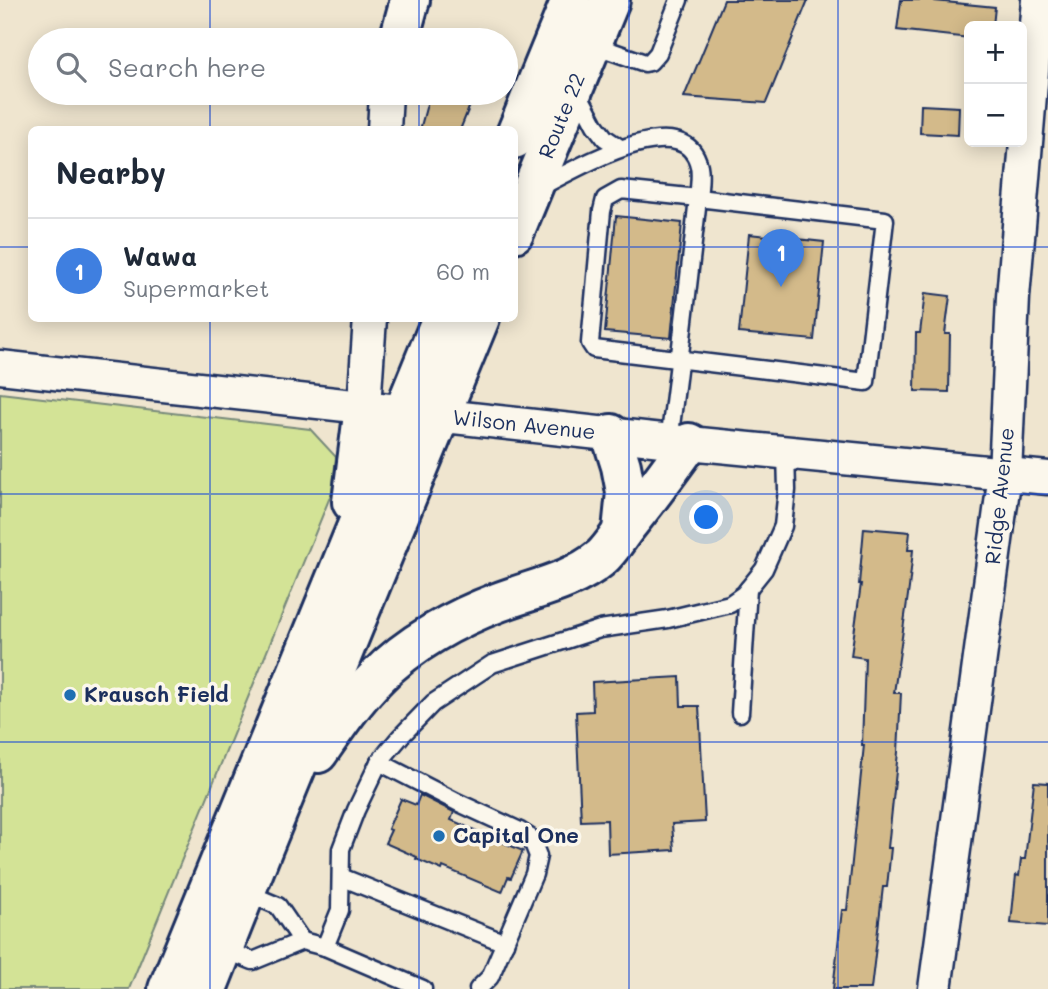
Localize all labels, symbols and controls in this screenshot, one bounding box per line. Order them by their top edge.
map controls [964,21,1027,147]
button: + [964,21,1027,84]
search box [28,28,518,105]
icon: search [52,48,90,86]
text: Search here [108,50,266,84]
street label: Route 22 [531,69,590,162]
button: − [964,84,1027,147]
text: Nearby [56,152,166,192]
pin: 1 [758,229,804,287]
text: Wawa [123,239,197,273]
text: 1 [74,256,84,286]
text: 60 m [436,256,490,286]
text: Supermarket [123,273,269,303]
street label: Wilson Avenue [451,403,597,444]
street label: Ridge Avenue [978,426,1019,566]
your location [689,500,723,534]
place label: Krausch Field [84,680,229,707]
marker: Krausch Field [62,687,78,703]
place label: Capital One [453,821,579,848]
marker: Capital One [431,828,447,844]

